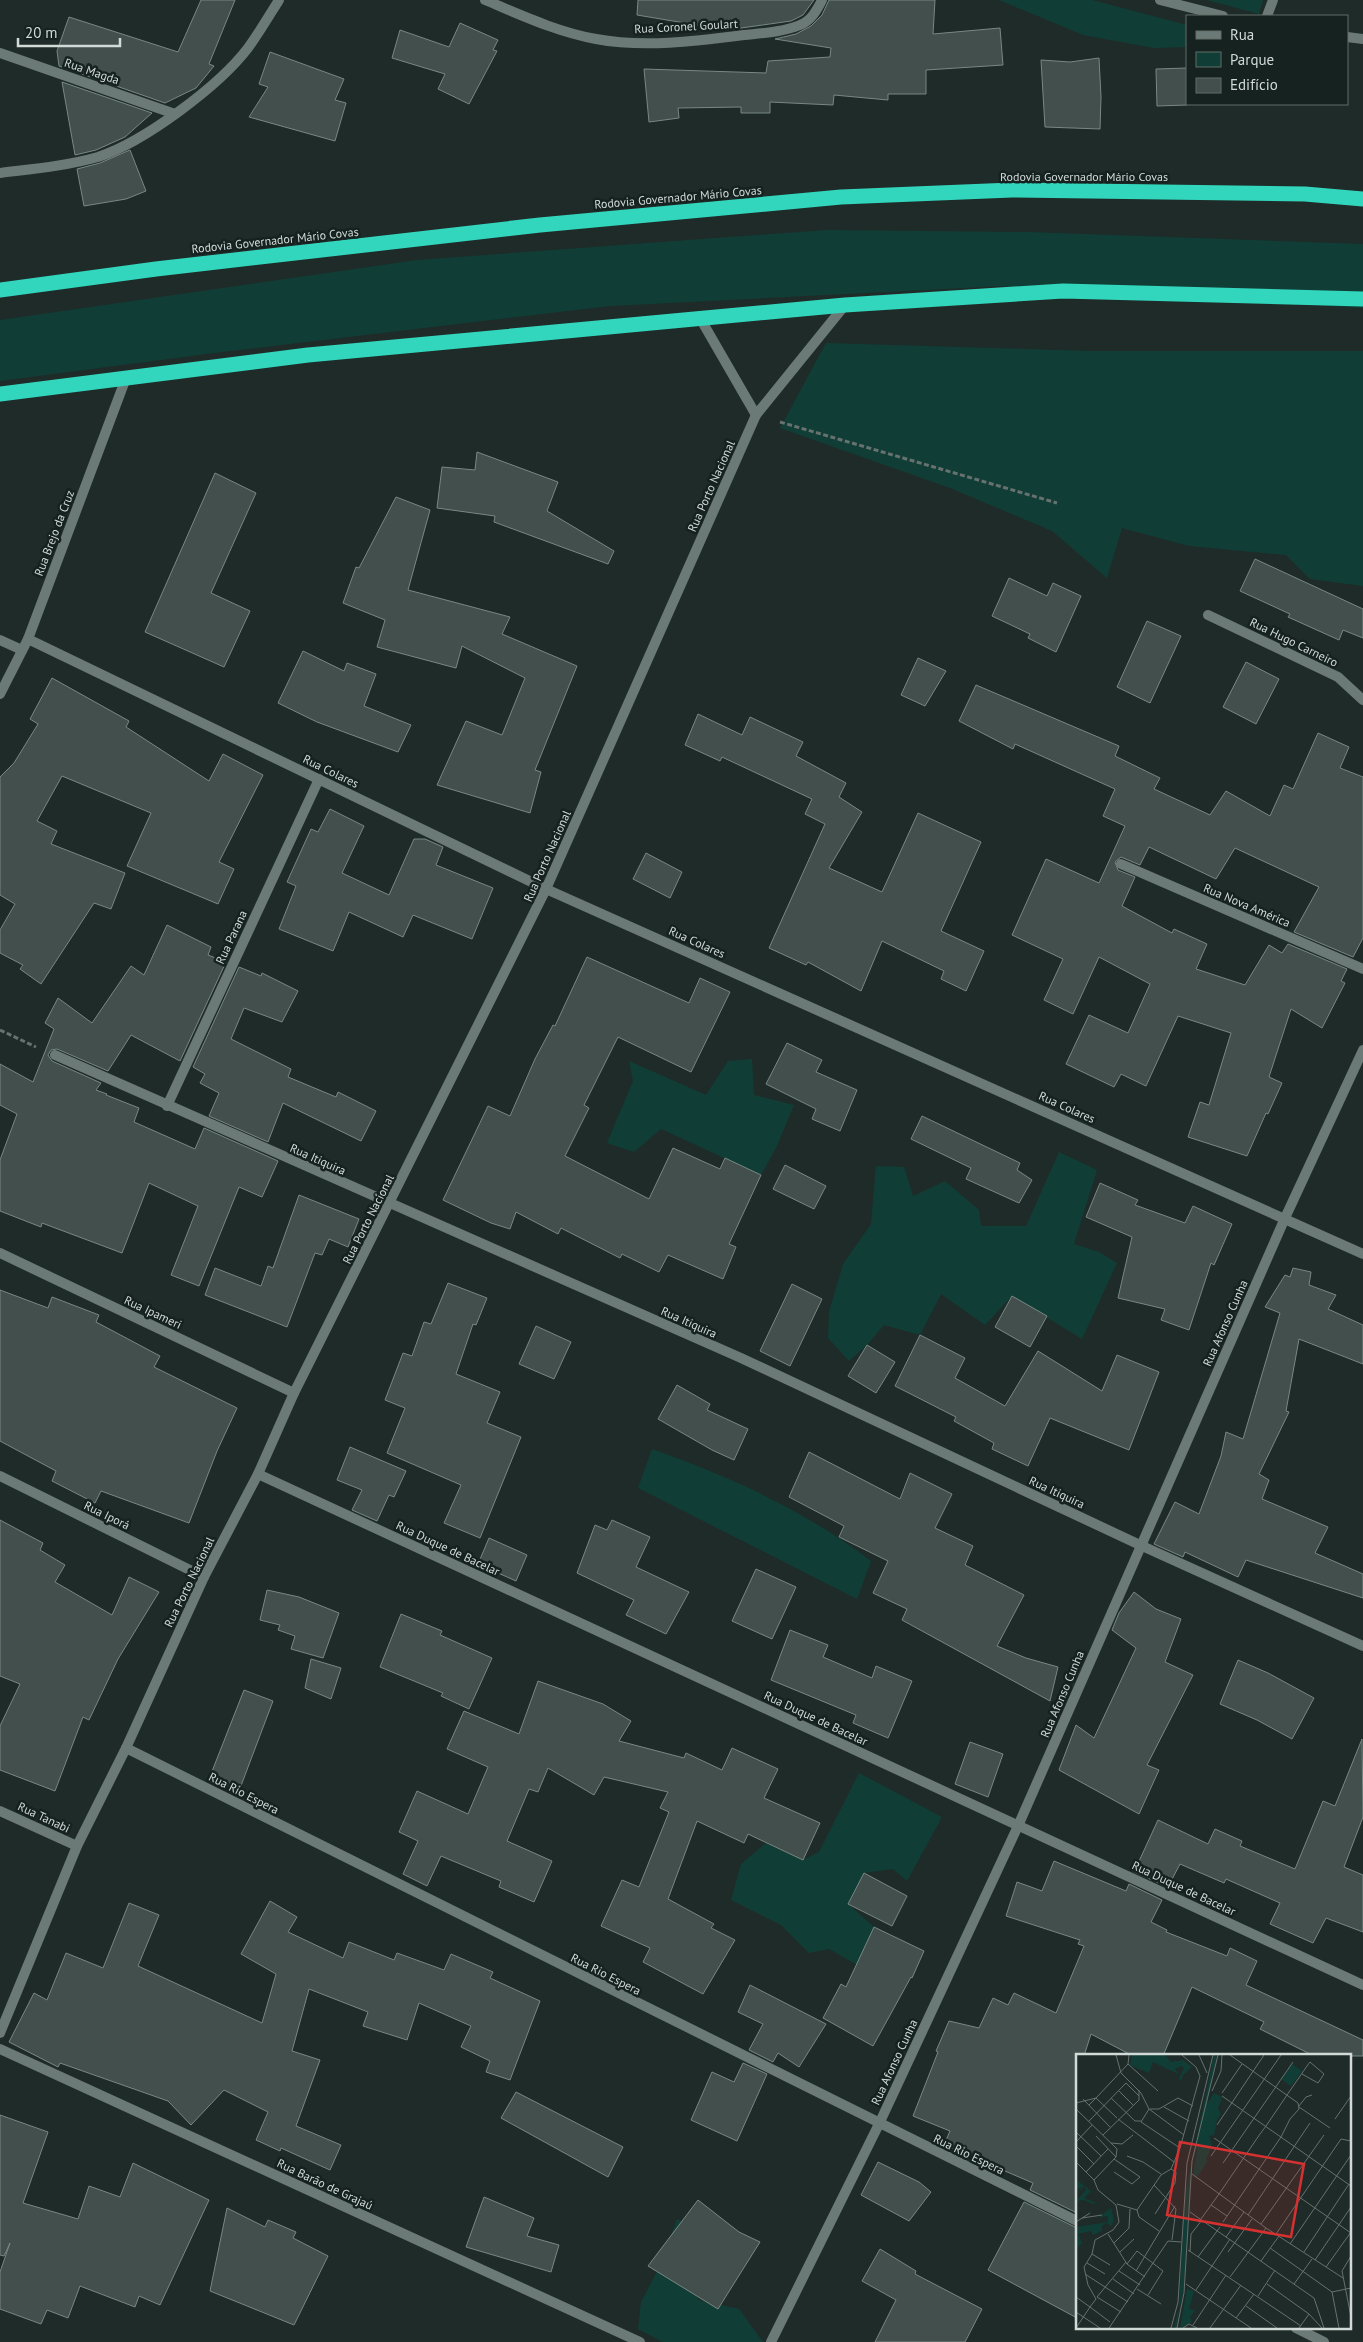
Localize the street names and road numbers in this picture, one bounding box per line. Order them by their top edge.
street label: Rua Coronel Goulart [634,16,738,36]
street label: Rua Magda [63,55,121,87]
street label: Rodovia Governador Mário Covas [1000,169,1168,184]
street label: Rodovia Governador Mário Covas [594,182,762,212]
street label: Rodovia Governador Mário Covas [191,224,359,256]
street label: Rua Porto Nacional [684,438,738,534]
street label: Rua Brejo da Cruz [31,488,77,578]
street label: Rua Hugo Carneiro [1247,614,1341,670]
street label: Rua Colares [301,751,361,791]
street label: Rua Porto Nacional [520,808,574,904]
street label: Rua Nova América [1201,880,1293,930]
street label: Rua Parana [212,908,250,966]
street label: Rua Colares [666,923,728,961]
street label: Rua Colares [1036,1088,1098,1126]
street label: Rua Itiquira [288,1140,348,1178]
street label: Rua Porto Nacional [339,1171,397,1266]
street label: Rua Afonso Cunha [1199,1277,1251,1368]
street label: Rua Ipameri [122,1292,184,1332]
street label: Rua Itiquira [659,1303,719,1341]
street label: Rua Itiquira [1027,1473,1087,1511]
street label: Rua Iporá [82,1497,132,1533]
street label: Rua Duque de Bacelar [394,1517,502,1579]
street label: Rua Porto Nacional [161,1534,218,1630]
street label: Rua Afonso Cunha [1037,1648,1087,1740]
street label: Rua Duque de Bacelar [762,1687,870,1749]
street label: Rua Rio Espera [206,1769,282,1817]
street label: Rua Tanabi [16,1798,72,1836]
street label: Rua Duque de Bacelar [1130,1857,1238,1919]
street label: Rua Rio Espera [568,1950,644,1998]
street label: Rua Afonso Cunha [868,2017,920,2107]
street label: Rua Rio Espera [931,2130,1007,2178]
street label: Rua Barão de Grajaú [275,2155,375,2213]

